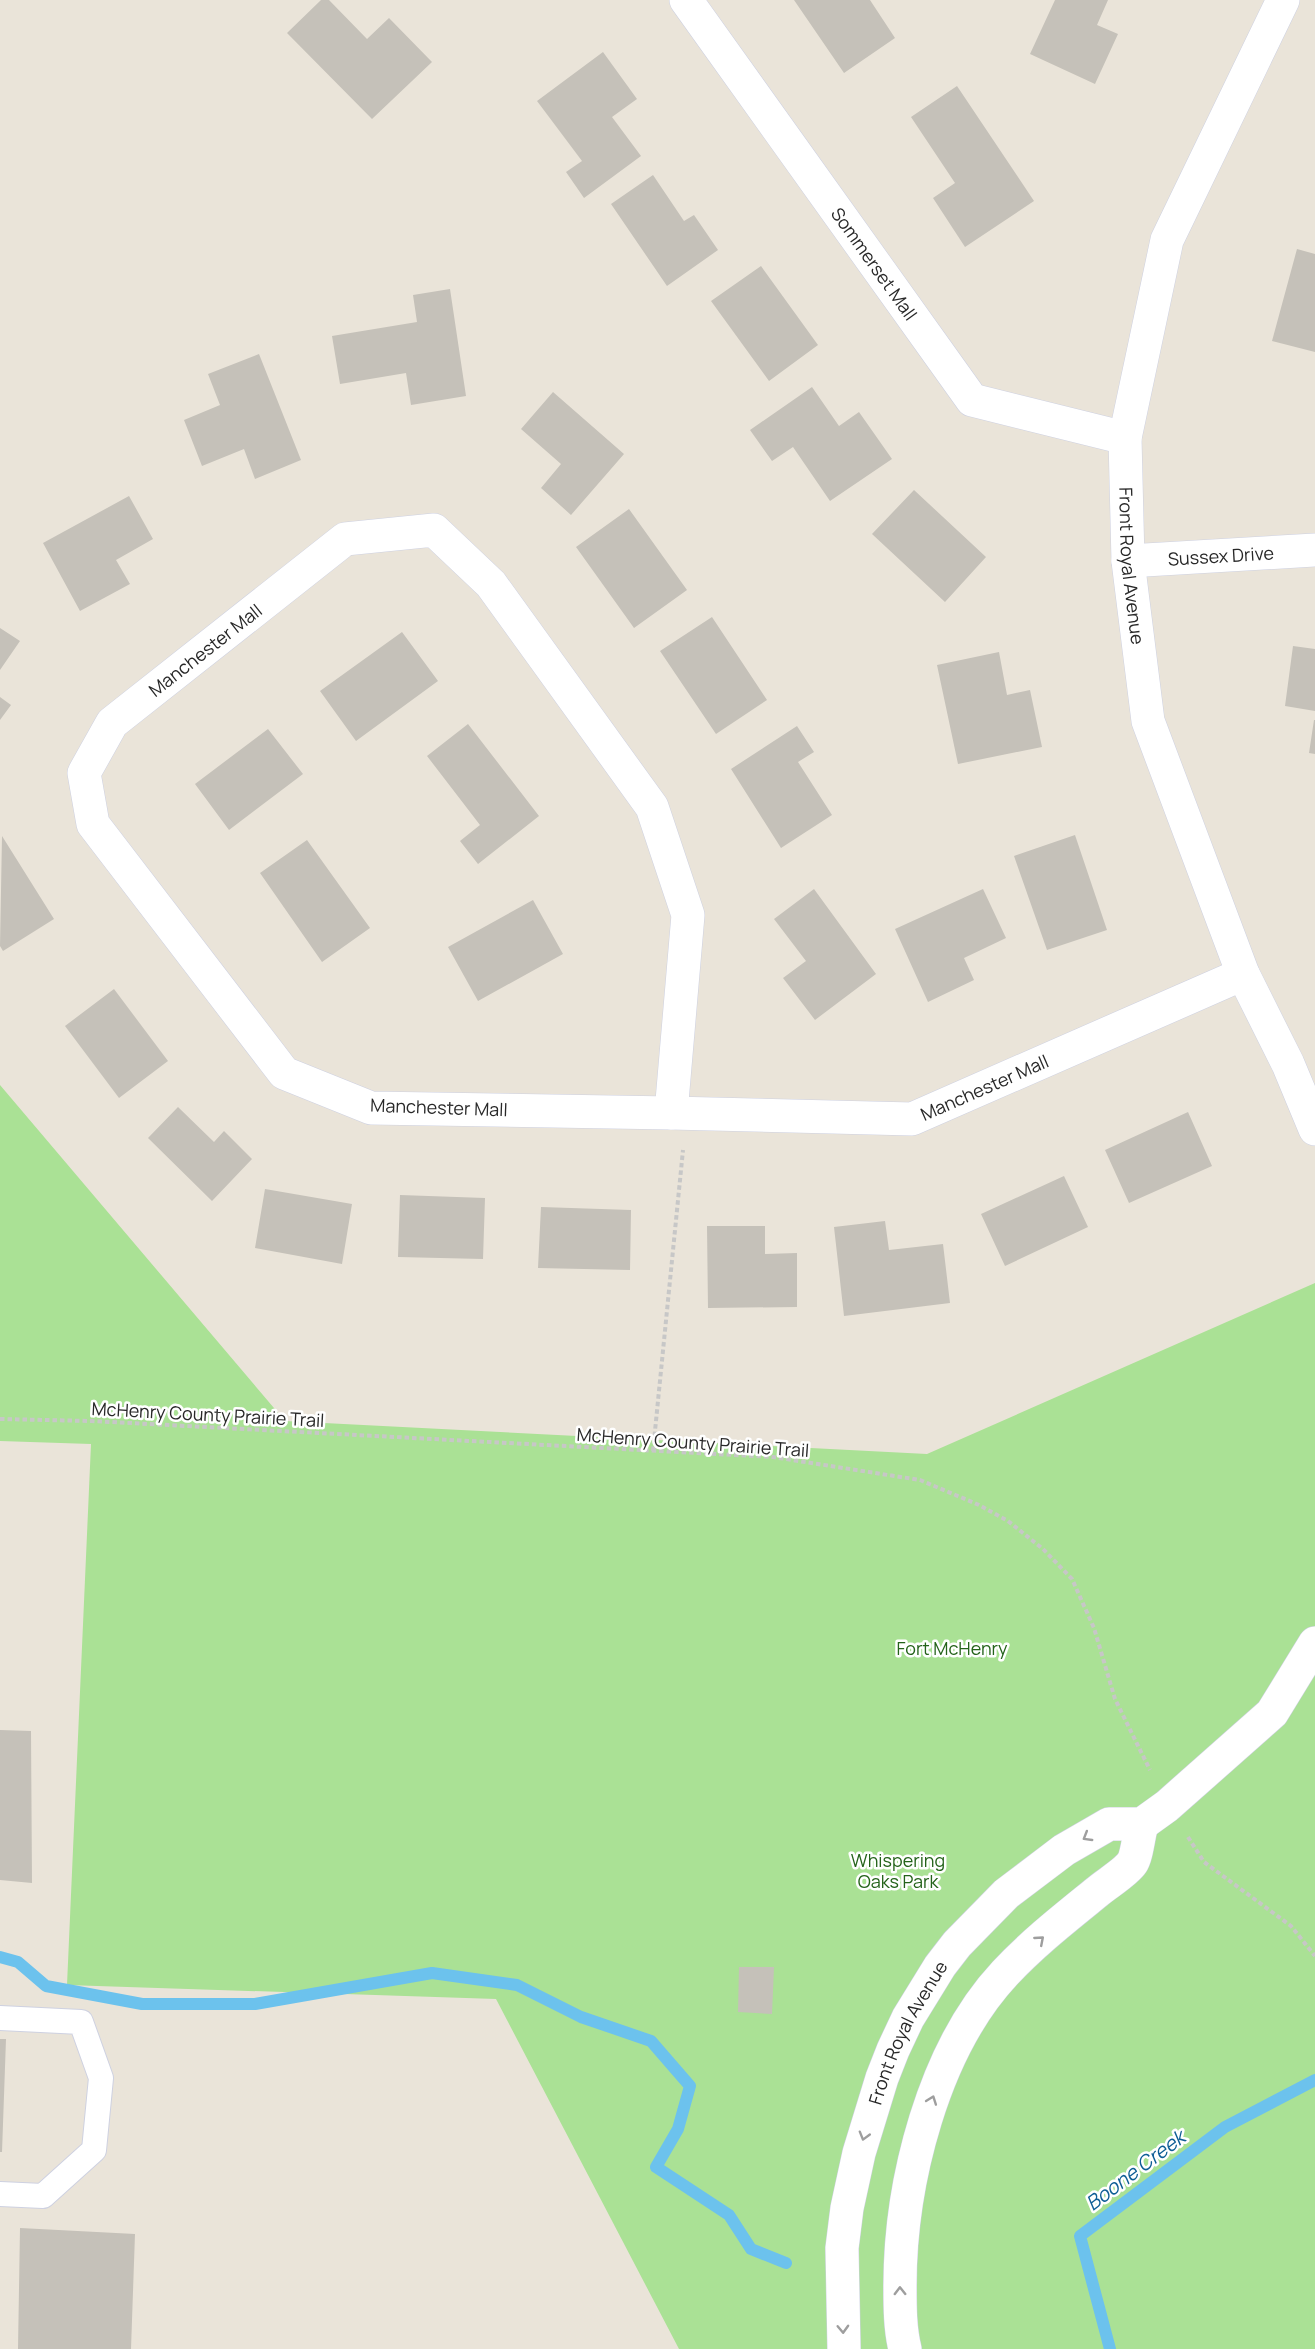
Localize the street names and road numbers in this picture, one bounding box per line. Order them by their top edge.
street label: Sommerset Mall [826,202,923,325]
street label: Front Royal Avenue [1114,487,1150,646]
street label: Sussex Drive [1167,540,1275,571]
street label: Manchester Mall [143,598,267,702]
street label: Manchester Mall [917,1049,1052,1126]
street label: Manchester Mall [370,1093,508,1121]
street label: McHenry County Prairie Trail [91,1396,325,1432]
street label: McHenry County Prairie Trail [576,1422,810,1462]
street label: Front Royal Avenue [863,1956,953,2107]

